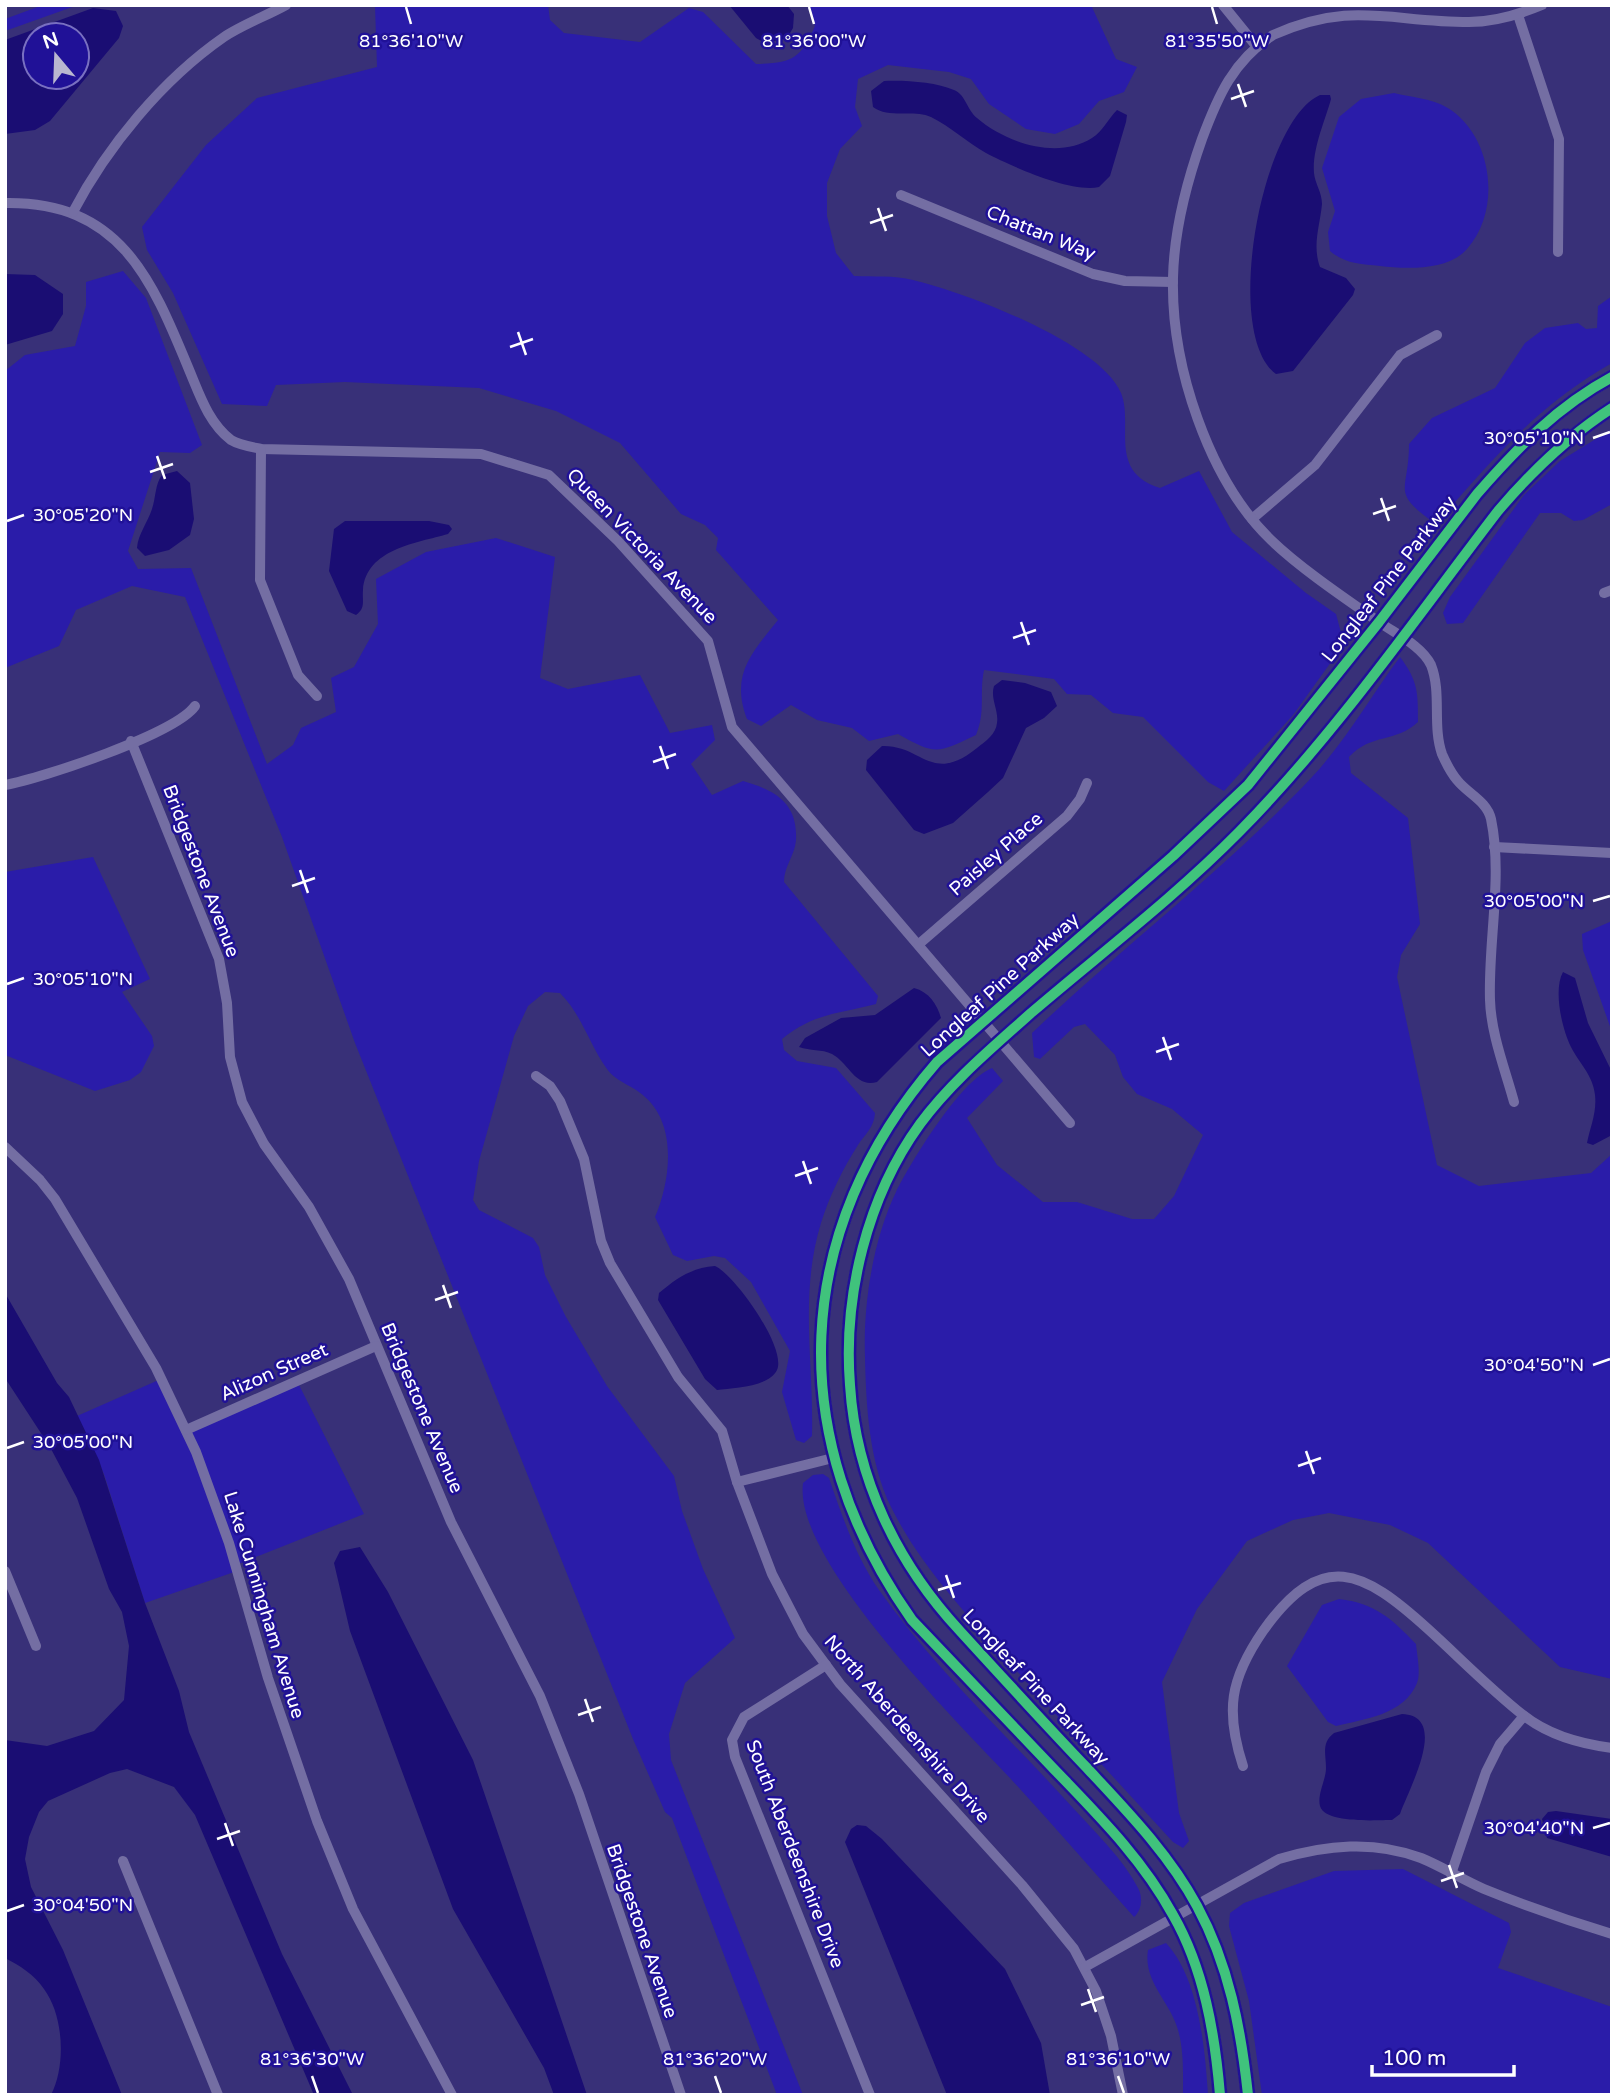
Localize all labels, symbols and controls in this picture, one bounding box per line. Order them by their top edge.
north arrow [21,21,91,91]
text: N [40,28,62,54]
text: 81°36'10"W [359,30,463,52]
text: 81°36'00"W [762,30,866,52]
text: 81°35'50"W [1165,30,1269,52]
street label: Chattan Way [983,201,1099,265]
text: 30°05'10"N [1484,427,1584,449]
street label: Queen Victoria Avenue [562,464,722,628]
street label: Longleaf Pine Parkway [1317,491,1461,667]
text: 30°05'20"N [33,504,133,526]
street label: Bridgestone Avenue [158,782,244,960]
street label: Paisley Place [945,808,1047,900]
text: 30°05'00"N [1484,890,1584,912]
street label: Longleaf Pine Parkway [916,908,1084,1062]
text: 30°05'10"N [33,968,133,990]
street label: Bridgestone Avenue [376,1320,468,1496]
street label: Alizon Street [217,1338,331,1406]
text: 30°04'50"N [1484,1354,1584,1376]
text: 30°05'00"N [33,1431,133,1453]
street label: Lake Cunningham Avenue [219,1489,309,1721]
street label: Longleaf Pine Parkway [958,1605,1114,1769]
street label: North Aberdeenshire Drive [820,1631,994,1827]
street label: South Aberdeenshire Drive [741,1737,849,1971]
text: 30°04'40"N [1484,1817,1584,1839]
street label: Bridgestone Avenue [602,1841,682,2021]
text: 30°04'50"N [33,1894,133,1916]
scale bar [1372,2034,1514,2078]
text: 100 m [1382,2046,1446,2071]
text: 81°36'30"W [260,2048,364,2070]
text: 81°36'20"W [663,2048,767,2070]
text: 81°36'10"W [1066,2048,1170,2070]

